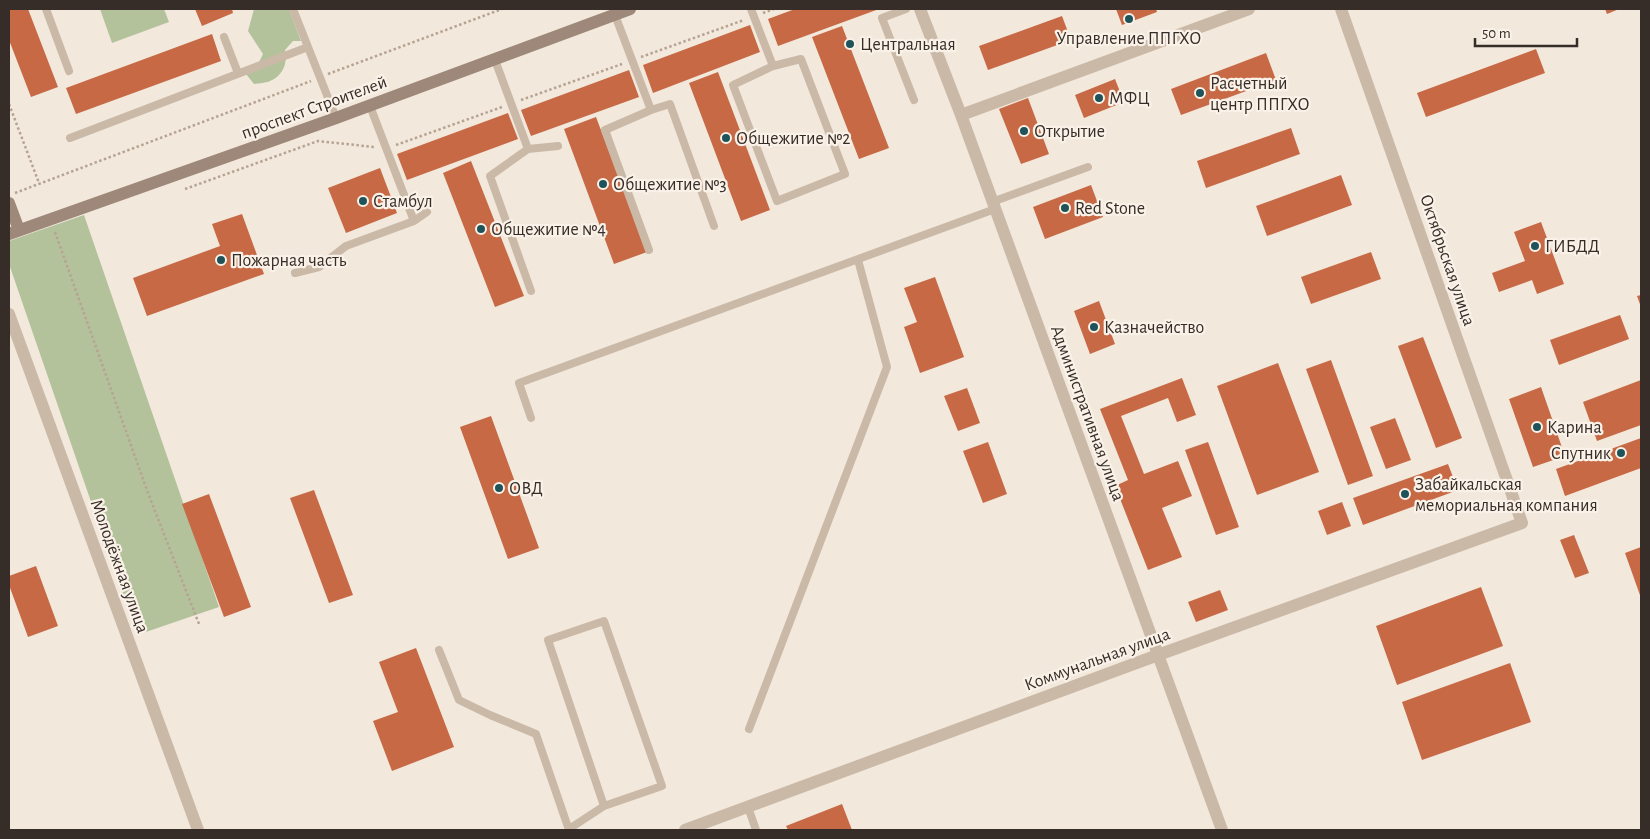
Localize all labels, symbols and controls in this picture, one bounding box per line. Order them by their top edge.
marker: Управление ППГХО [1123,13,1135,25]
scale bar [1475,15,1578,47]
text: 50 m [1482,26,1511,41]
place label: Управление ППГХО [1057,30,1201,48]
place label: Центральная [860,36,956,54]
marker: Центральная [844,38,856,50]
street label: проспект Строителей [239,73,390,143]
place label: Расчетный центр ППГХО [1210,75,1310,114]
marker: Расчетный центр ППГХО [1194,87,1206,99]
place label: МФЦ [1109,90,1150,108]
marker: МФЦ [1093,92,1105,104]
place label: Открытие [1034,123,1105,141]
marker: Открытие [1018,125,1030,137]
place label: Общежитие №2 [736,129,851,148]
marker: Общежитие №2 [720,132,732,144]
place label: Общежитие №3 [613,175,727,194]
marker: Общежитие №3 [597,178,609,190]
place label: Стамбул [373,192,433,211]
street label: Октябрьская улица [1416,192,1479,328]
marker: Стамбул [357,195,369,207]
place label: Red Stone [1075,200,1145,218]
marker: Red Stone [1059,202,1071,214]
place label: Общежитие №4 [491,220,606,239]
marker: Общежитие №4 [475,223,487,235]
place label: ГИБДД [1545,238,1600,256]
marker: ГИБДД [1529,240,1541,252]
place label: Пожарная часть [231,252,347,270]
marker: Пожарная часть [215,254,227,266]
place label: Казначейство [1104,319,1204,337]
marker: Казначейство [1088,321,1100,333]
street label: Административная улица [1047,323,1127,504]
place label: Карина [1547,419,1602,437]
marker: Карина [1531,421,1543,433]
place label: Спутник [1551,445,1612,463]
marker: Спутник [1615,447,1627,459]
place label: Забайкальская мемориальная компания [1415,475,1598,515]
place label: ОВД [509,480,543,498]
marker: ОВД [493,482,505,494]
marker: Забайкальская мемориальная компания [1399,488,1411,500]
street label: Молодёжная улица [87,497,152,636]
street label: Коммунальная улица [1022,625,1173,695]

